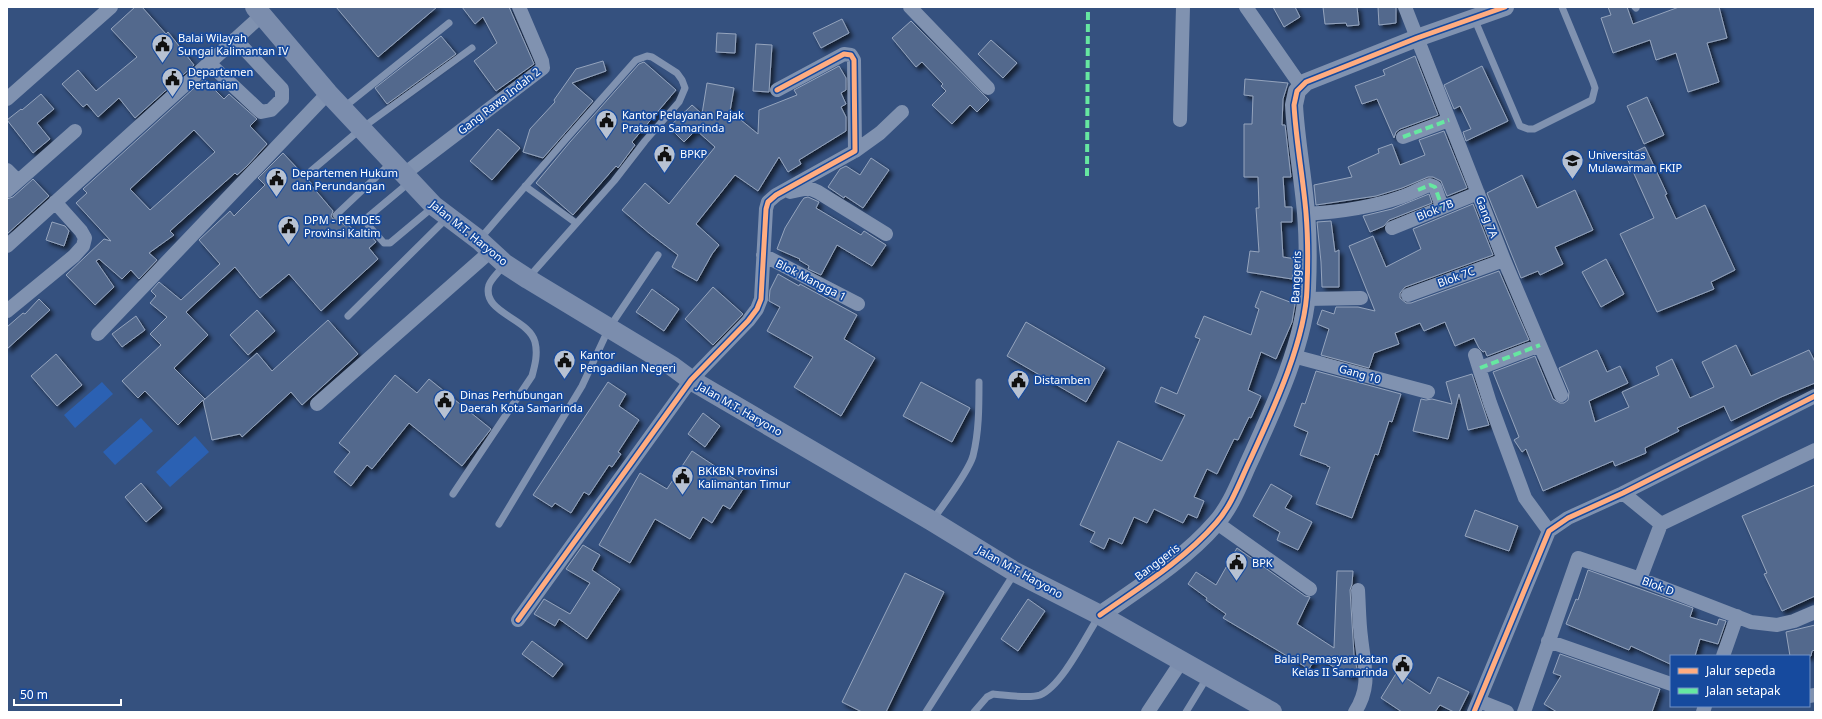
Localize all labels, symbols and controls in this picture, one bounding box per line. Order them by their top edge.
place label: Balai Wilayah Sungai Kalimantan IV [178,30,289,58]
public building icon: Balai Wilayah Sungai Kalimantan IV [149,31,175,64]
place label: Departemen Pertanian [188,64,253,92]
street label: Gang Rawa Indah 2 [454,64,543,138]
public building icon: Departemen Pertanian [160,65,186,98]
place label: Kantor Pelayanan Pajak Pratama Samarinda [622,107,744,135]
public building icon: Kantor Pelayanan Pajak Pratama Samarinda [594,108,620,141]
public building icon: BPKP [652,141,678,174]
place label: BPKP [680,146,708,161]
place label: Universitas Mulawarman FKIP [1588,147,1683,175]
school or university icon: Universitas Mulawarman FKIP [1559,148,1585,181]
place label: Departemen Hukum dan Perundangan [292,165,398,193]
public building icon: Departemen Hukum dan Perundangan [264,166,290,199]
street label: Gang 7A [1473,194,1503,241]
street label: Blok 7B [1414,195,1456,224]
street label: Jalan M.T. Haryono [427,196,512,269]
place label: DPM - PEMDES Provinsi Kaltim [304,212,381,240]
public building icon: DPM - PEMDES Provinsi Kaltim [276,213,302,246]
street label: Banggeris [1287,250,1304,303]
street label: Blok Mangga 1 [773,255,849,304]
street label: Blok 7C [1435,263,1477,290]
place label: Kantor Pengadilan Negeri [580,347,676,375]
public building icon: Kantor Pengadilan Negeri [551,348,577,381]
street label: Gang 10 [1337,360,1383,387]
public building icon: Distamben [1005,367,1031,400]
place label: Distamben [1034,372,1090,387]
street label: Jalan M.T. Haryono [694,378,786,439]
place label: Dinas Perhubungan Daerah Kota Samarinda [460,387,583,415]
public building icon: Dinas Perhubungan Daerah Kota Samarinda [432,388,458,421]
place label: BKKBN Provinsi Kalimantan Timur [698,463,791,491]
public building icon: BKKBN Provinsi Kalimantan Timur [669,464,695,497]
street label: Banggeris [1131,540,1182,583]
street label: Jalan M.T. Haryono [974,541,1066,602]
public building icon: BPK [1224,550,1250,583]
place label: BPK [1252,555,1273,570]
street label: Blok D [1640,573,1676,599]
place label: Balai Pemasyarakatan Kelas II Samarinda [1274,651,1388,679]
public building icon: Balai Pemasyarakatan Kelas II Samarinda [1390,652,1416,685]
legend [1670,655,1810,707]
text: Jalur sepeda [1705,662,1775,679]
scale bar [14,681,121,707]
text: Jalan setapak [1705,682,1781,699]
text: 50 m [20,686,48,703]

